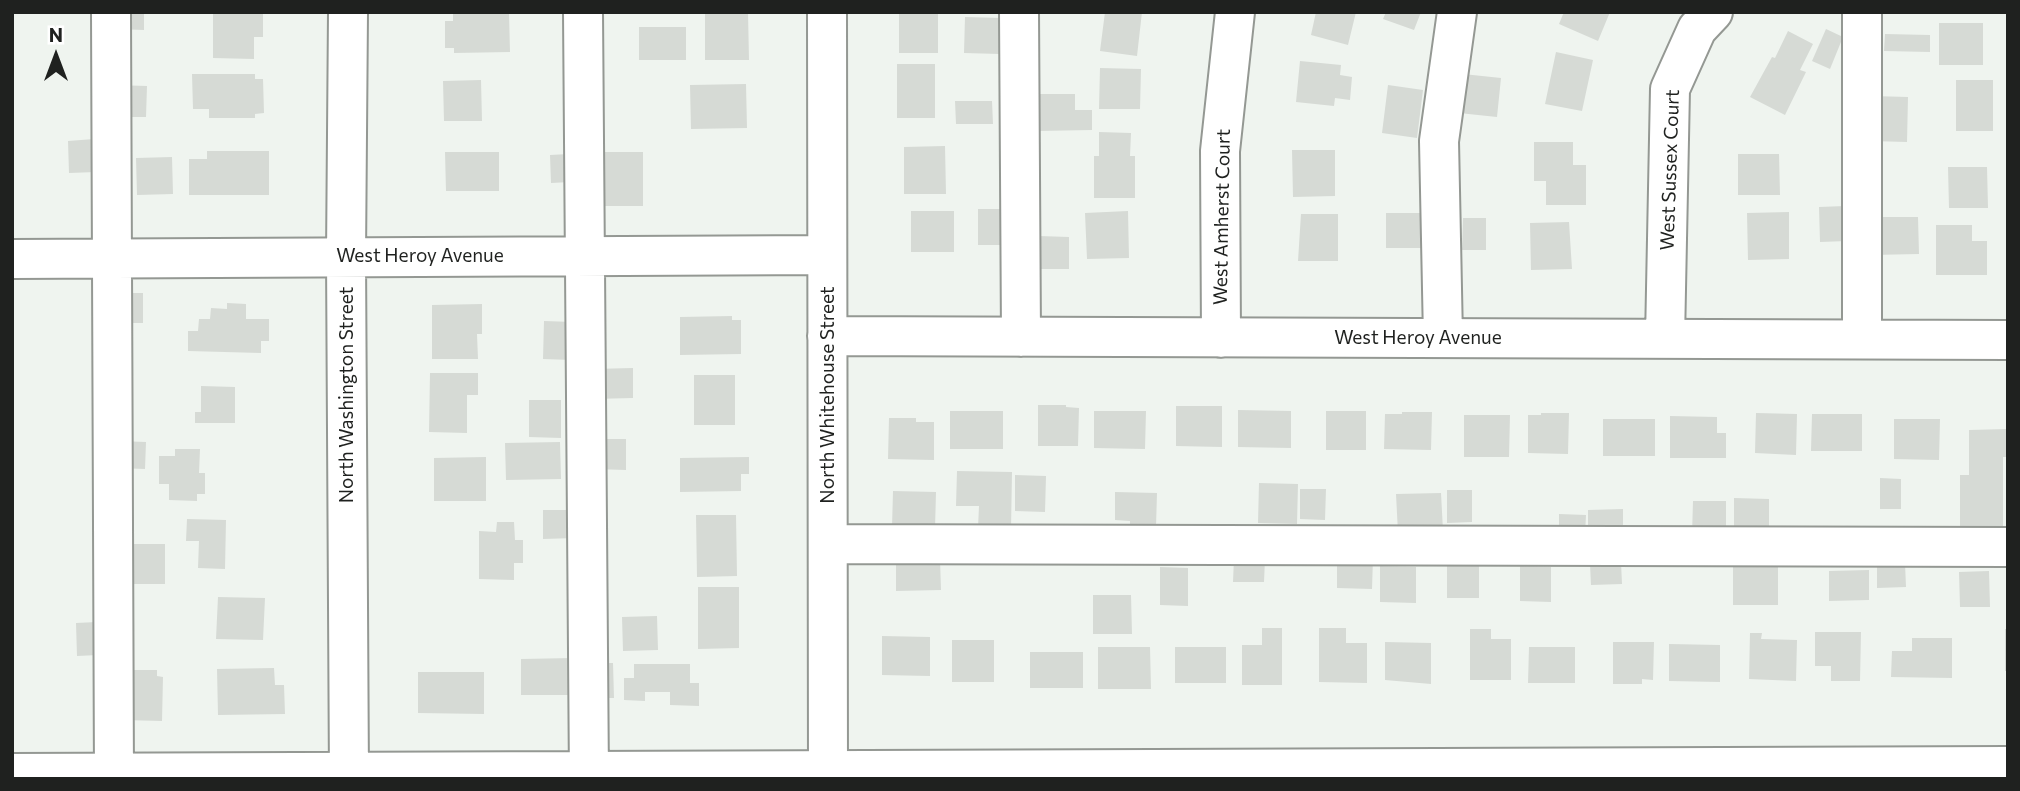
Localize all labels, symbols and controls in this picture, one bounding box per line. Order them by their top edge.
north arrow [21,21,91,91]
text: N [49,23,63,46]
street label: West Sussex Court [1656,89,1684,251]
street label: West Amherst Court [1209,129,1235,305]
street label: West Heroy Avenue [336,245,504,267]
street label: North Whitehouse Street [817,286,839,504]
street label: North Washington Street [336,287,358,503]
street label: West Heroy Avenue [1334,327,1502,349]

